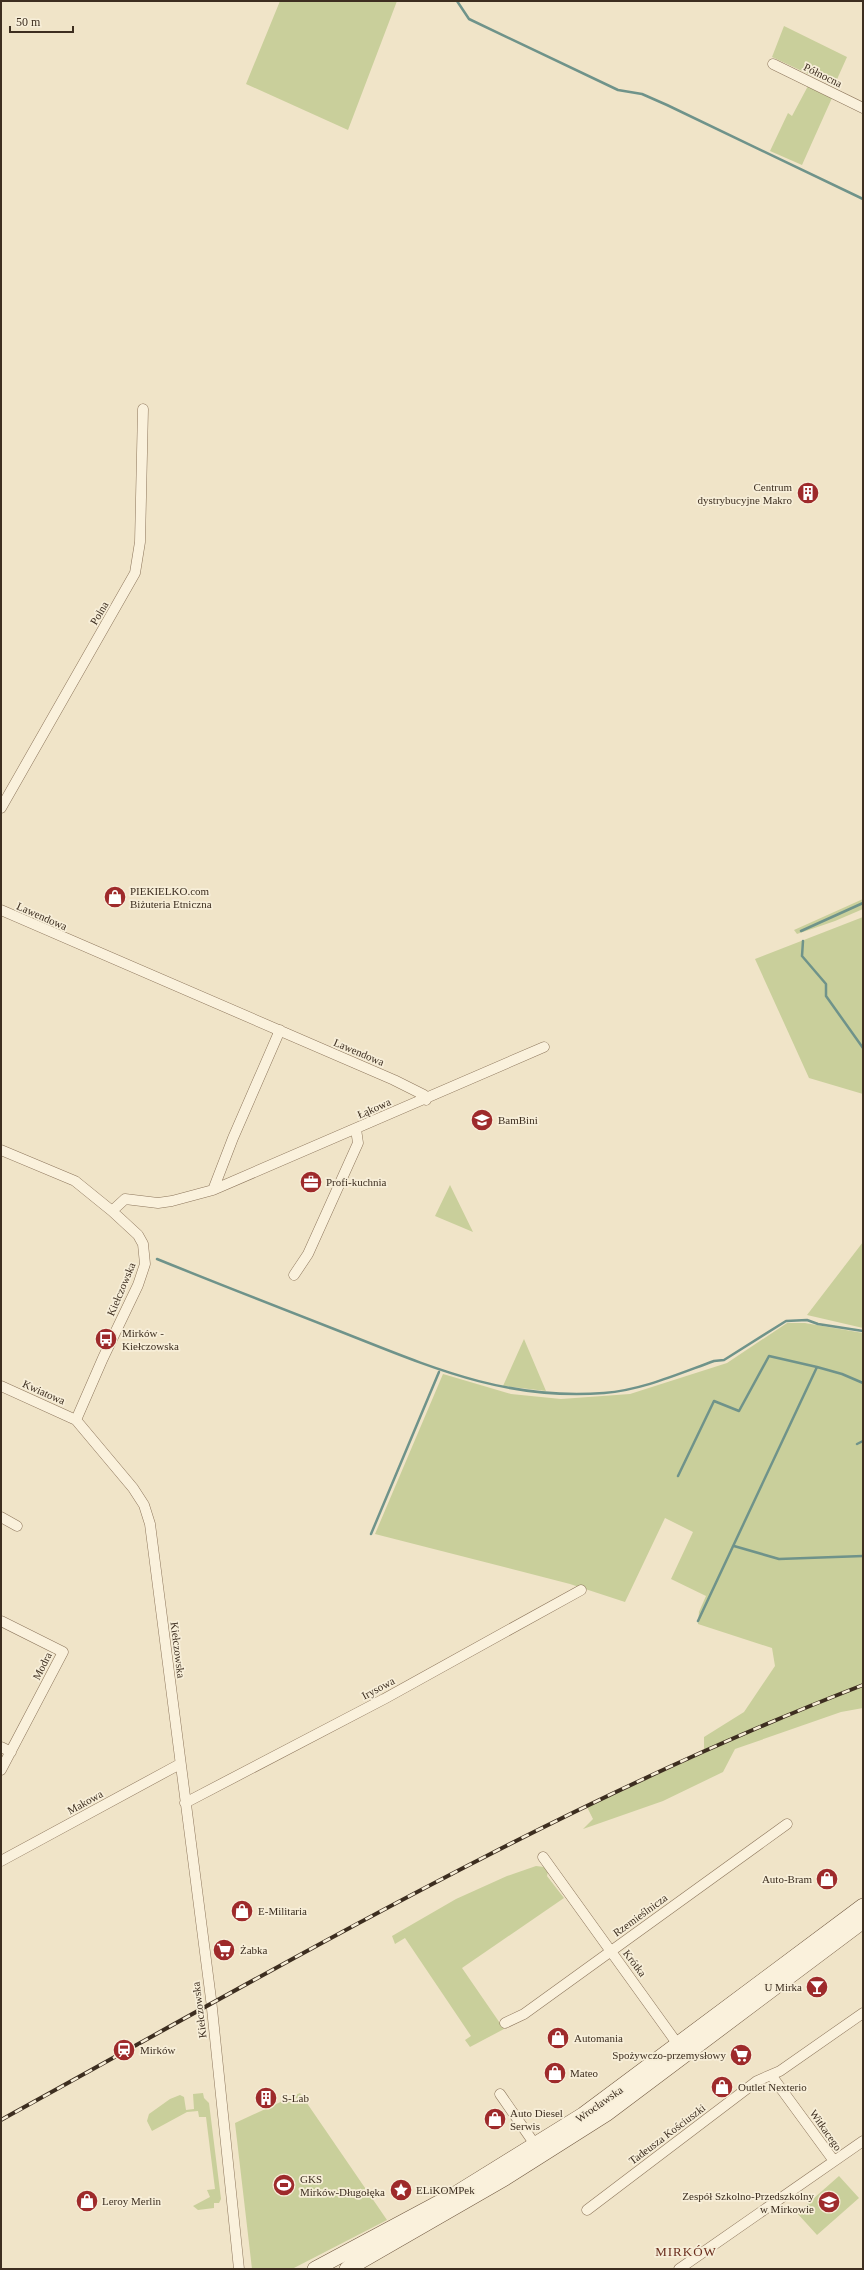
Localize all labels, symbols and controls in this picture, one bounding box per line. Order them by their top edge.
scale bar [10,8,73,34]
text: 50 m [16,15,41,29]
street label: Północna [802,61,844,89]
building icon: Centrum dystrybucyjne Makro [795,480,821,506]
place label: Centrum dystrybucyjne Makro [698,481,792,506]
street label: Polna [87,599,111,627]
shop icon: PIEKIELKO.com Biżuteria Etniczna [102,884,128,910]
place label: PIEKIELKO.com Biżuteria Etniczna [130,885,212,910]
street label: Lawendowa [15,900,69,932]
street label: Lawendowa [332,1036,386,1068]
street label: Łąkowa [355,1095,393,1121]
school or university icon: BamBini [469,1107,495,1133]
place label: BamBini [498,1114,538,1126]
office icon: Profi-kuchnia [298,1169,324,1195]
place label: Profi-kuchnia [326,1176,387,1188]
street label: Kiełczowska [104,1260,138,1317]
bus stop icon: Mirków - Kiełczowska [93,1326,119,1352]
place label: Mirków - Kiełczowska [122,1327,179,1352]
street label: Kwiatowa [21,1377,67,1407]
street label: Kiełczowska [169,1621,187,1679]
street label: Modra [30,1650,54,1682]
street label: Irysowa [360,1674,397,1702]
street label: Makowa [65,1787,105,1817]
shop icon: Auto-Bram [814,1866,840,1892]
place label: Auto-Bram [762,1873,812,1885]
street label: Rzemieślnicza [611,1891,670,1939]
shop icon: E-Militaria [229,1898,255,1924]
place label: E-Militaria [258,1905,307,1917]
supermarket icon: Żabka [211,1937,237,1963]
place label: Żabka [240,1944,268,1956]
street label: Krótka [621,1947,649,1979]
bar icon: U Mirka [804,1974,830,2000]
street label: Kiełczowska [190,1981,208,2039]
place label: U Mirka [764,1981,802,1993]
shop icon: Automania [545,2025,571,2051]
place label: Automania [574,2032,623,2044]
station icon: Mirków [111,2037,137,2063]
supermarket icon: Spożywczo-przemysłowy [728,2042,754,2068]
place label: Mirków [140,2044,176,2056]
place label: Spożywczo-przemysłowy [612,2049,726,2061]
shop icon: Mateo [542,2060,568,2086]
place label: Mateo [570,2067,599,2079]
shop icon: Outlet Nexterio [709,2074,735,2100]
place label: Outlet Nexterio [738,2081,807,2093]
street label: Wrocławska [573,2083,625,2125]
building icon: S-Lab [253,2085,279,2111]
place label: S-Lab [282,2092,309,2104]
street label: Tadeusza Kościuszki [626,2101,708,2167]
shop icon: Auto Diesel Serwis [482,2106,508,2132]
place label: Auto Diesel Serwis [510,2107,563,2132]
street label: Witkacego [808,2107,845,2153]
sports icon: GKS Mirków-Długołęka [271,2172,297,2198]
place label: GKS Mirków-Długołęka [300,2173,385,2198]
place icon: ELiKOMPek [388,2177,414,2203]
place label: ELiKOMPek [416,2184,475,2196]
shop icon: Leroy Merlin [74,2188,100,2214]
school or university icon: Zespół Szkolno-Przedszkolny w Mirkowie [816,2189,842,2215]
place label: Zespół Szkolno-Przedszkolny w Mirkowie [682,2190,814,2215]
place label: Leroy Merlin [102,2195,161,2207]
district label: MIRKÓW [655,2244,717,2259]

